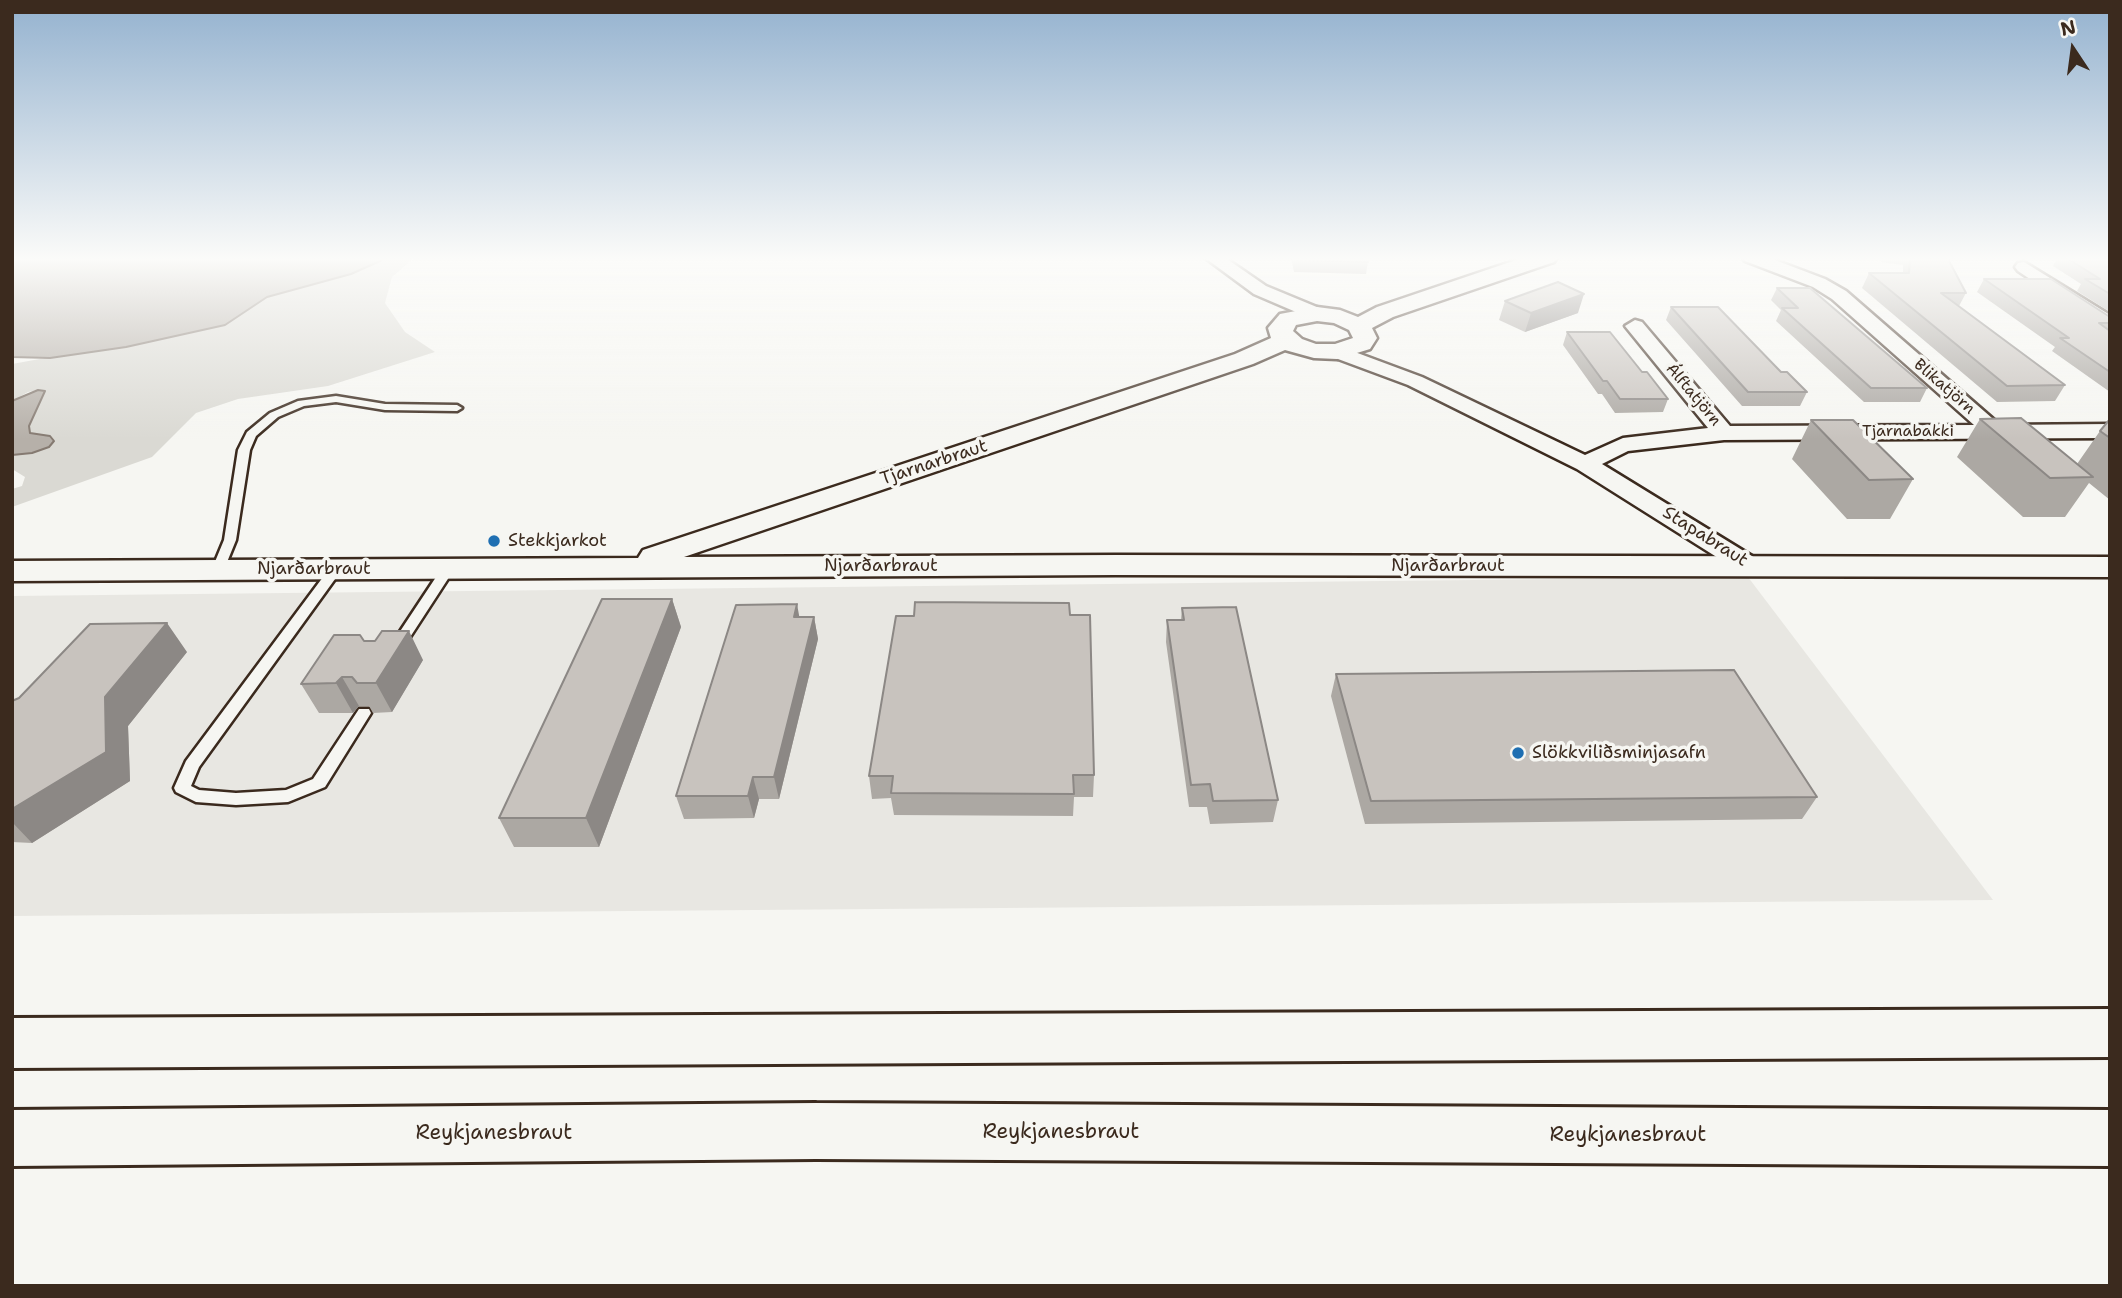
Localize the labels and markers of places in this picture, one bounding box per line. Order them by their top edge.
place label: Stekkjarkot [508,530,607,552]
marker: Stekkjarkot [486,533,502,549]
place label: Slökkviliðsminjasafn [1532,742,1706,764]
marker: Slökkviliðsminjasafn [1510,745,1526,761]

